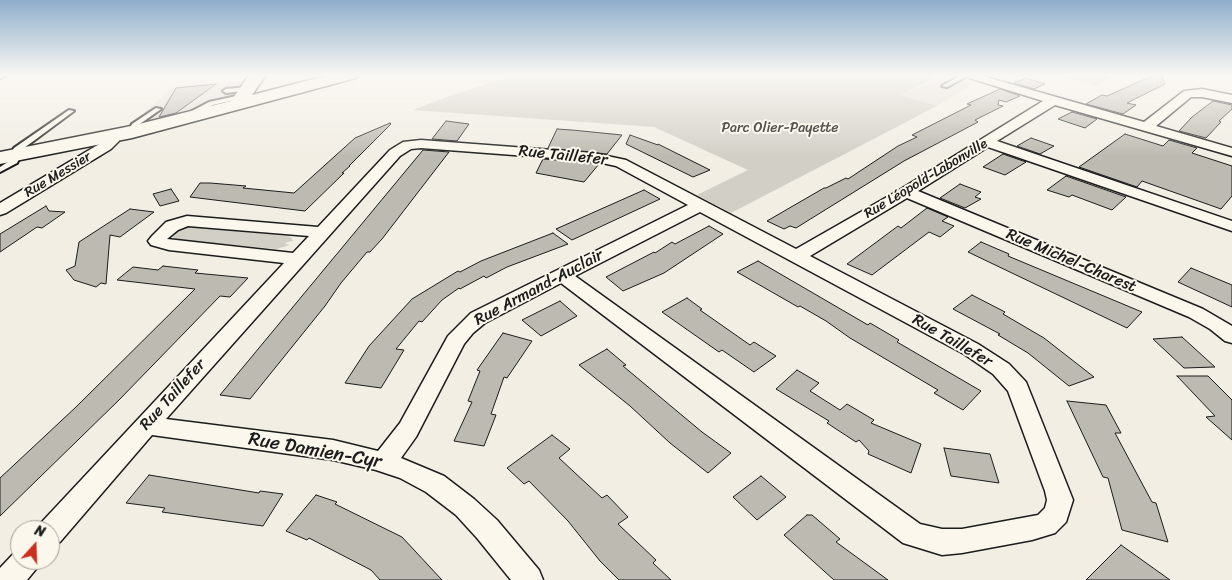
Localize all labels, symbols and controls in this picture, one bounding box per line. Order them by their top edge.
park label: Parc Olier-Payette [722,120,838,136]
street label: Rue Léopold-Labonville [861,136,991,222]
street label: Rue Taillefer [518,142,608,170]
street label: Rue Messier [22,149,94,201]
street label: Rue Michel-Charest [1003,225,1139,297]
street label: Rue Armand-Auclair [471,246,607,330]
street label: Rue Taillefer [909,310,995,372]
street label: Rue Taillefer [136,355,210,435]
street label: Rue Damien-Cyr [247,428,383,474]
text: N [31,518,49,545]
north arrow [10,520,60,570]

